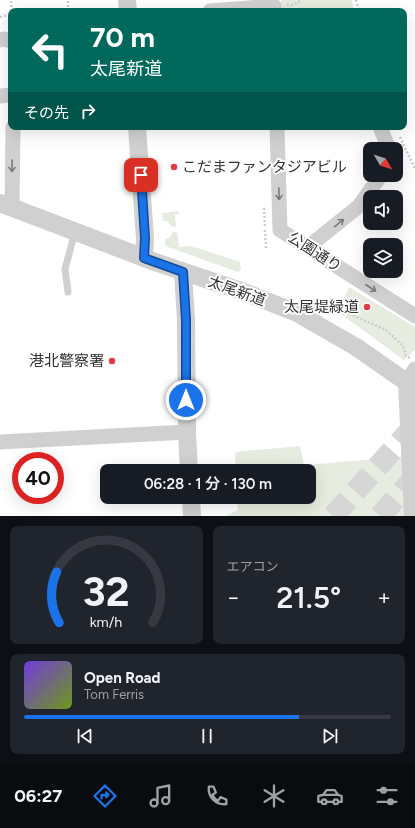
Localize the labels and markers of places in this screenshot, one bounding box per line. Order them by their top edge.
pin [124,158,158,192]
place label: こだまファンタジアビル [182,158,347,176]
marker: こだまファンタジアビル [169,162,179,172]
place label: 太尾堤緑道 [284,298,359,316]
marker: 太尾堤緑道 [362,302,372,312]
place label: 港北警察署 [29,352,104,370]
marker: 港北警察署 [107,356,117,366]

